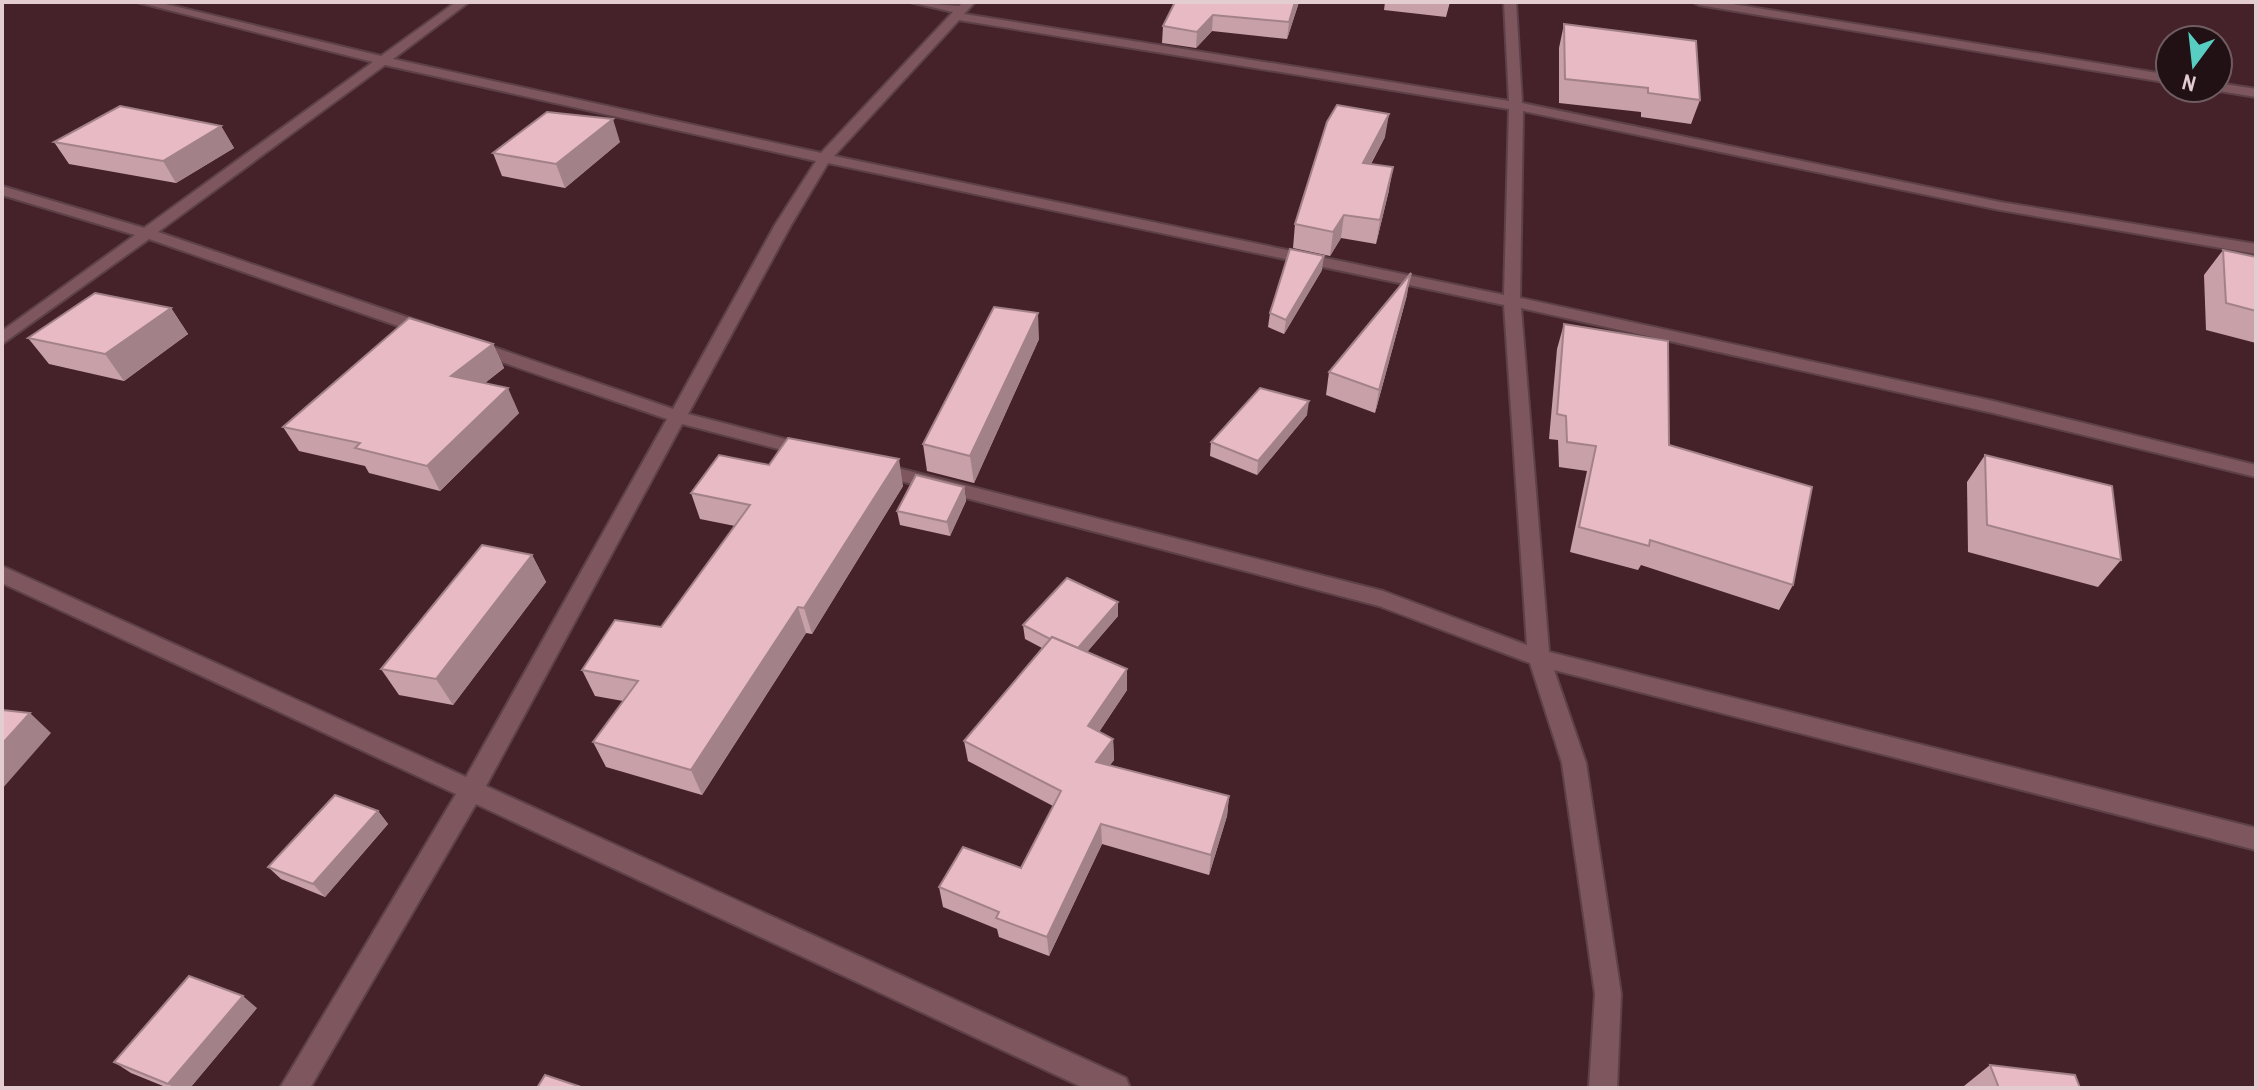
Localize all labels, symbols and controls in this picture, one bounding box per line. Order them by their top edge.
north arrow [2154,24,2234,104]
text: N [2179,67,2199,99]

